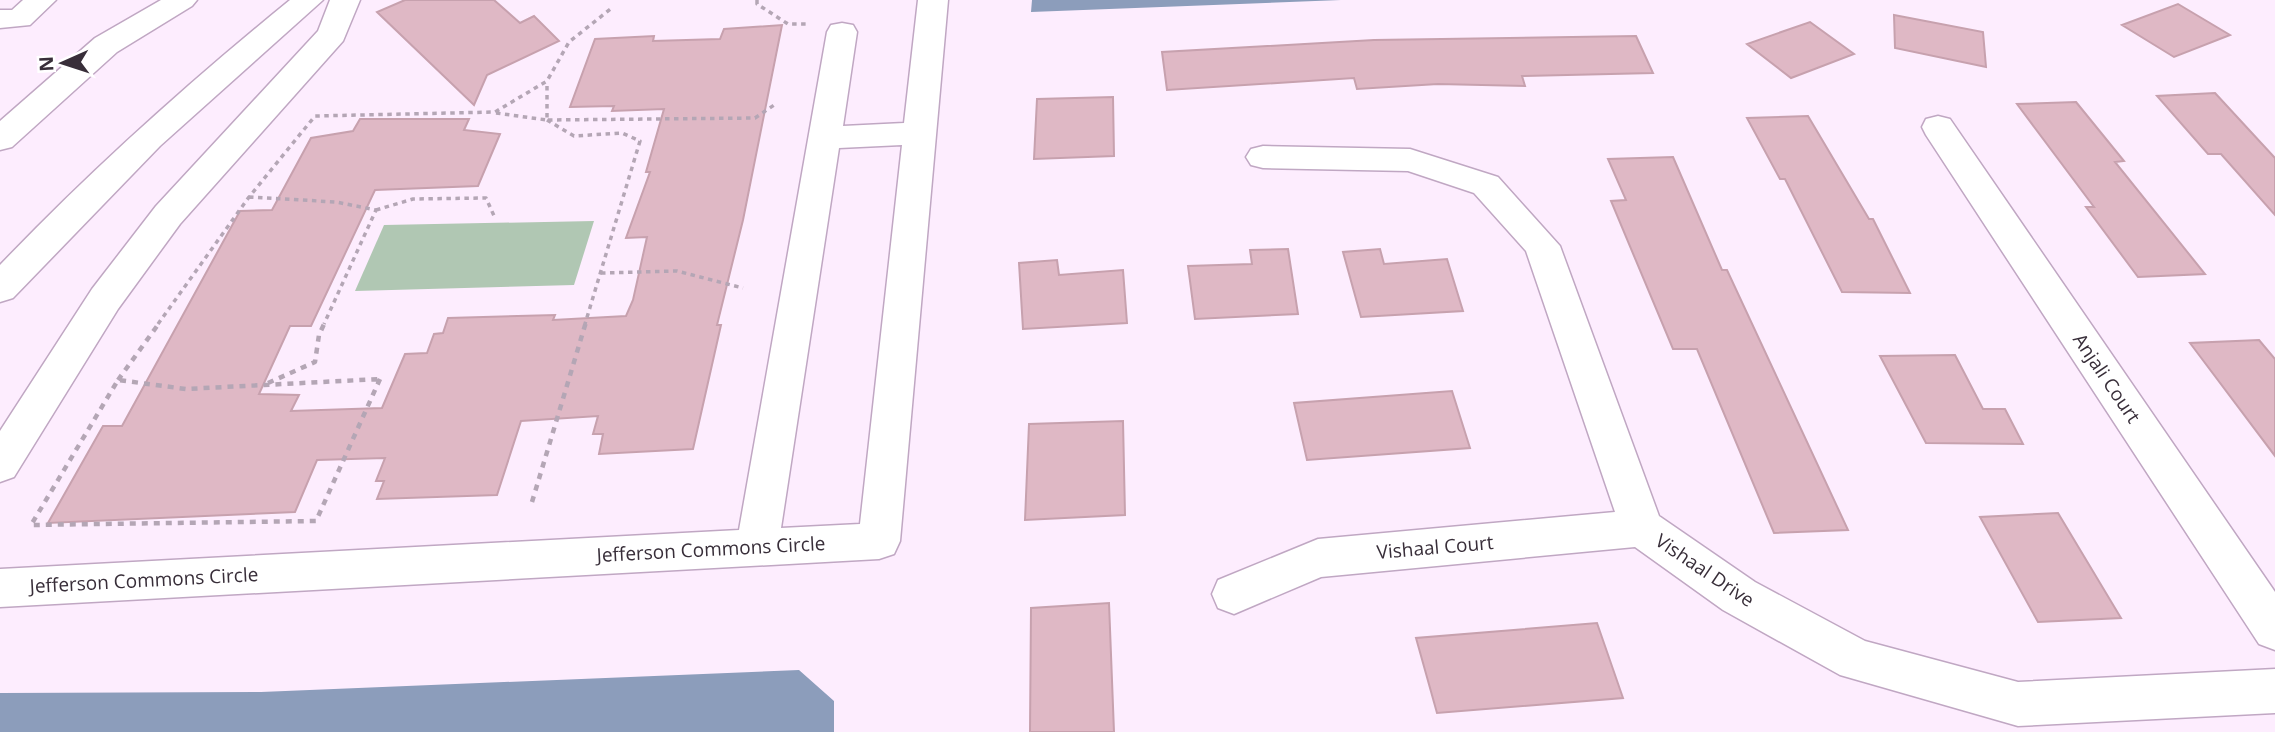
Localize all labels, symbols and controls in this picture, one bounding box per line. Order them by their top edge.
north arrow [28,28,98,98]
text: N [33,55,59,72]
street label: Anjali Court [2067,328,2147,428]
street label: Vishaal Drive [1650,527,1760,613]
street label: Vishaal Court [1375,529,1495,565]
street label: Jefferson Commons Circle [594,530,826,568]
street label: Jefferson Commons Circle [27,561,259,599]

